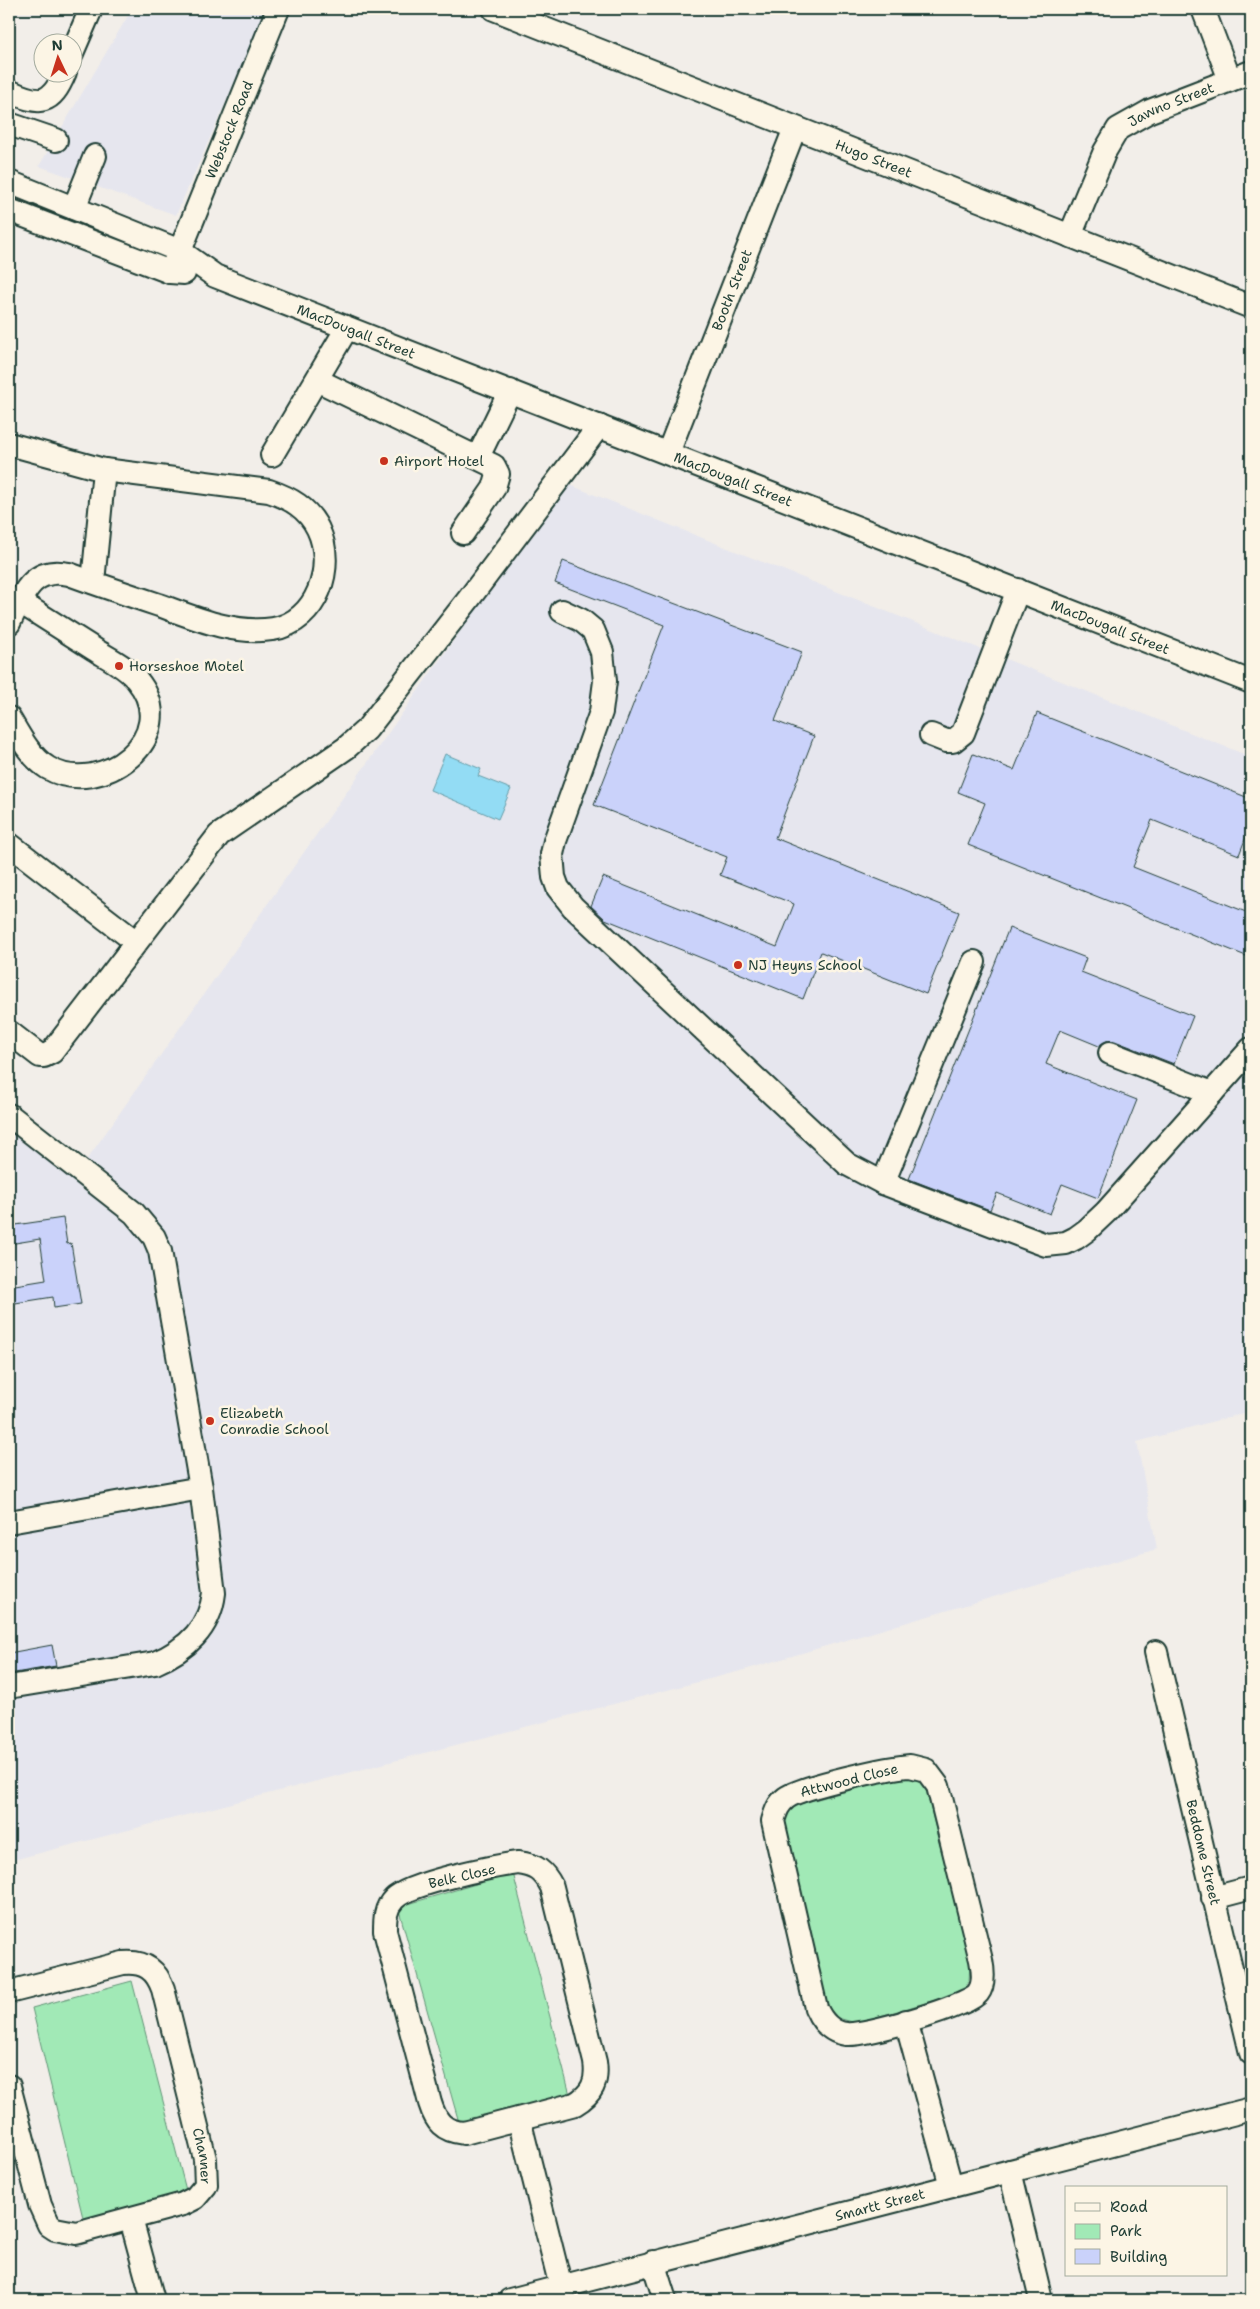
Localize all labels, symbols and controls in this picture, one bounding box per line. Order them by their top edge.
north arrow [32,32,82,82]
text: N [51,36,63,54]
street label: Webstock Road [201,78,257,182]
street label: Jawno Street [1125,78,1216,131]
street label: Hugo Street [833,135,915,182]
street label: Booth Street [708,247,756,333]
street label: MacDougall Street [294,300,418,363]
street label: MacDougall Street [671,448,795,510]
place label: Airport Hotel [394,452,484,470]
marker: Airport Hotel [378,455,390,467]
street label: MacDougall Street [1048,596,1172,658]
place label: Horseshoe Motel [129,657,245,675]
marker: Horseshoe Motel [113,660,125,672]
place label: NJ Heyns School [748,956,863,974]
marker: NJ Heyns School [732,959,744,971]
place label: Elizabeth Conradie School [220,1404,329,1438]
marker: Elizabeth Conradie School [204,1415,216,1427]
street label: Attwood Close [798,1759,900,1801]
street label: Beddome Street [1182,1798,1225,1907]
street label: Belk Close [427,1860,497,1892]
street label: Channer [189,2126,215,2185]
street label: Smartt Street [833,2184,927,2225]
legend [1065,2186,1228,2276]
text: Road [1110,2197,1148,2217]
text: Park [1110,2221,1142,2241]
text: Building [1110,2247,1167,2267]

